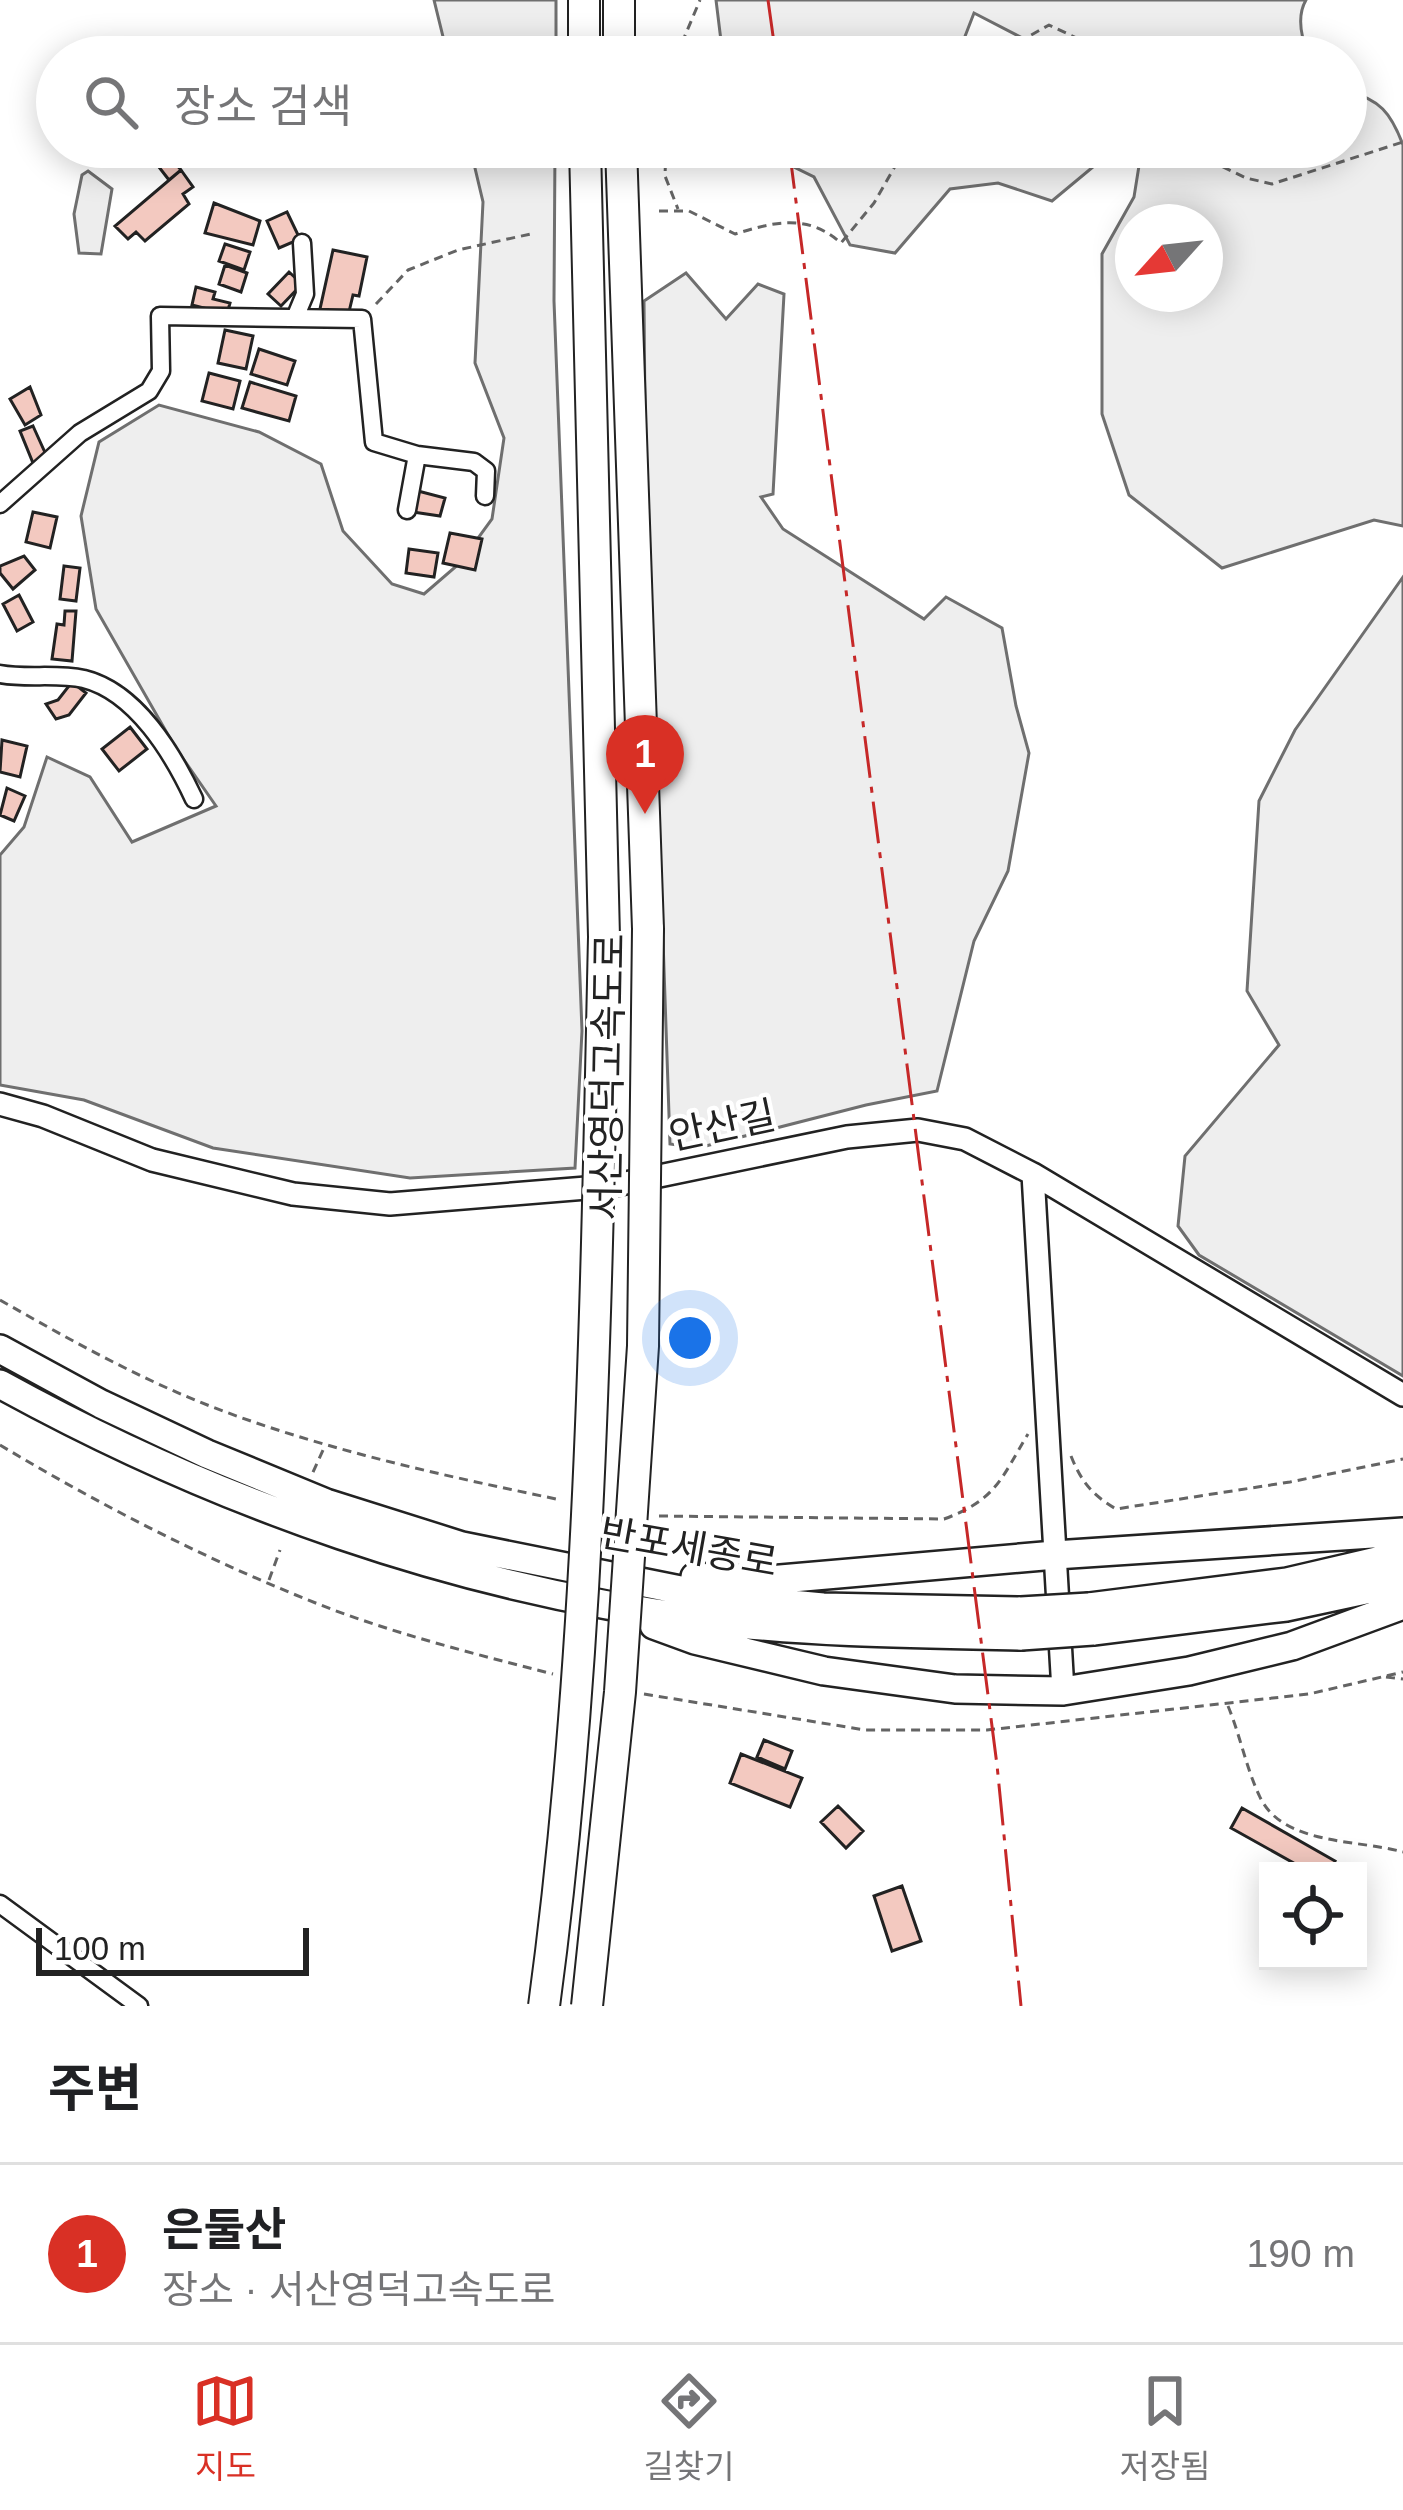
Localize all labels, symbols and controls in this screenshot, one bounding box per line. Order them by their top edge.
search box [36,36,1367,168]
icon: search [78,69,144,135]
text: 장소 검색 [174,81,352,132]
north arrow [1115,204,1223,312]
pin: 1 [606,715,684,814]
street label: 서산영덕고속도로 [583,933,632,1221]
street label: 안산길 [665,1093,779,1158]
your location [660,1308,720,1368]
street label: 반포세종로 [597,1511,781,1584]
map controls [1259,1862,1367,1970]
button: locate [1259,1862,1367,1970]
scale bar [36,1922,309,1975]
text: 100 m [54,1930,146,1967]
text: 주변 [48,2060,142,2117]
text: 은둘산 [162,2204,286,2255]
text: 1 [76,2232,98,2275]
text: 190 m [1247,2232,1355,2275]
text: 장소 · 서산영덕고속도로 [162,2268,555,2311]
tab: 지도 [192,2368,258,2488]
tab: 길찾기 [643,2368,735,2488]
tab: 저장됨 [1119,2368,1211,2488]

